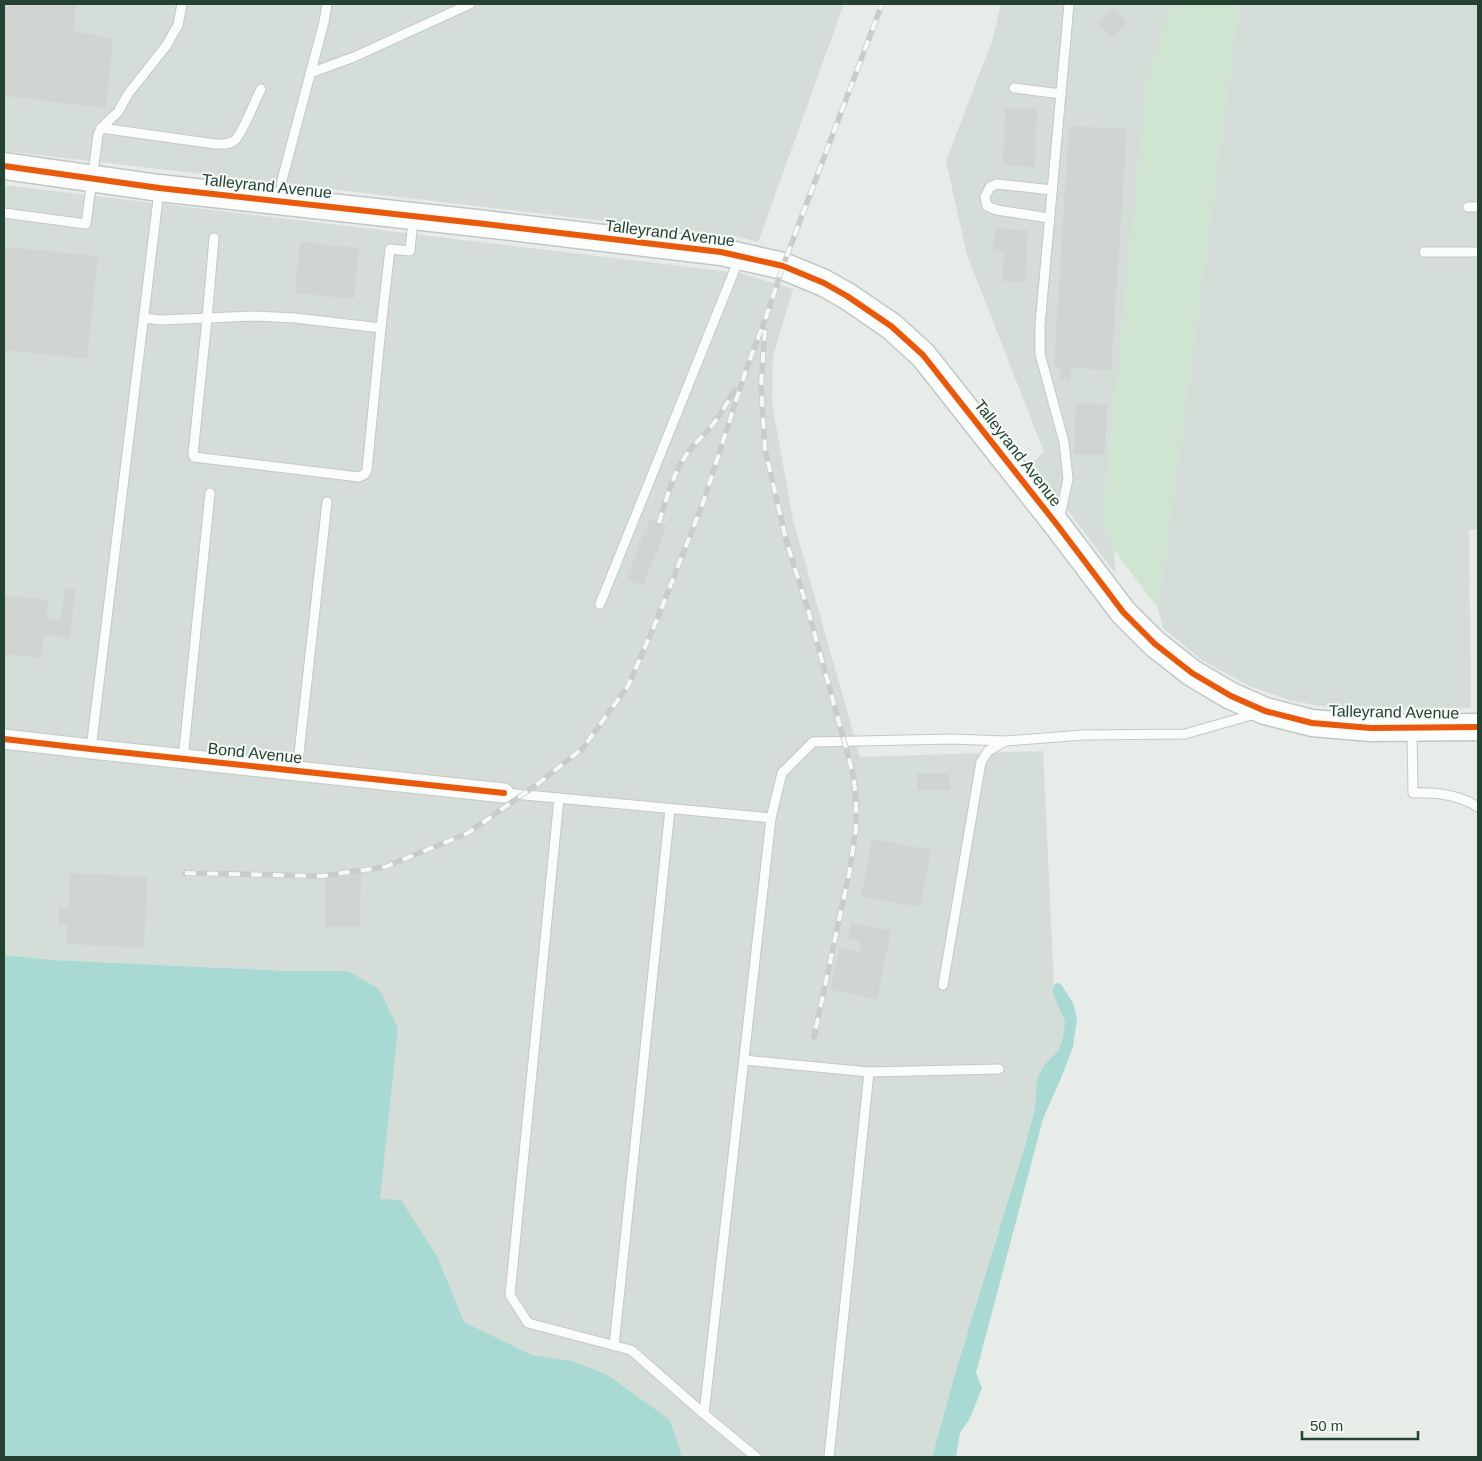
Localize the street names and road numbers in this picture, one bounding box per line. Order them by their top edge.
street label: Talleyrand Avenue [201,171,333,201]
street label: Talleyrand Avenue [604,217,736,249]
street label: Talleyrand Avenue [971,396,1065,510]
street label: Talleyrand Avenue [1329,702,1459,722]
street label: Bond Avenue [207,740,303,766]

